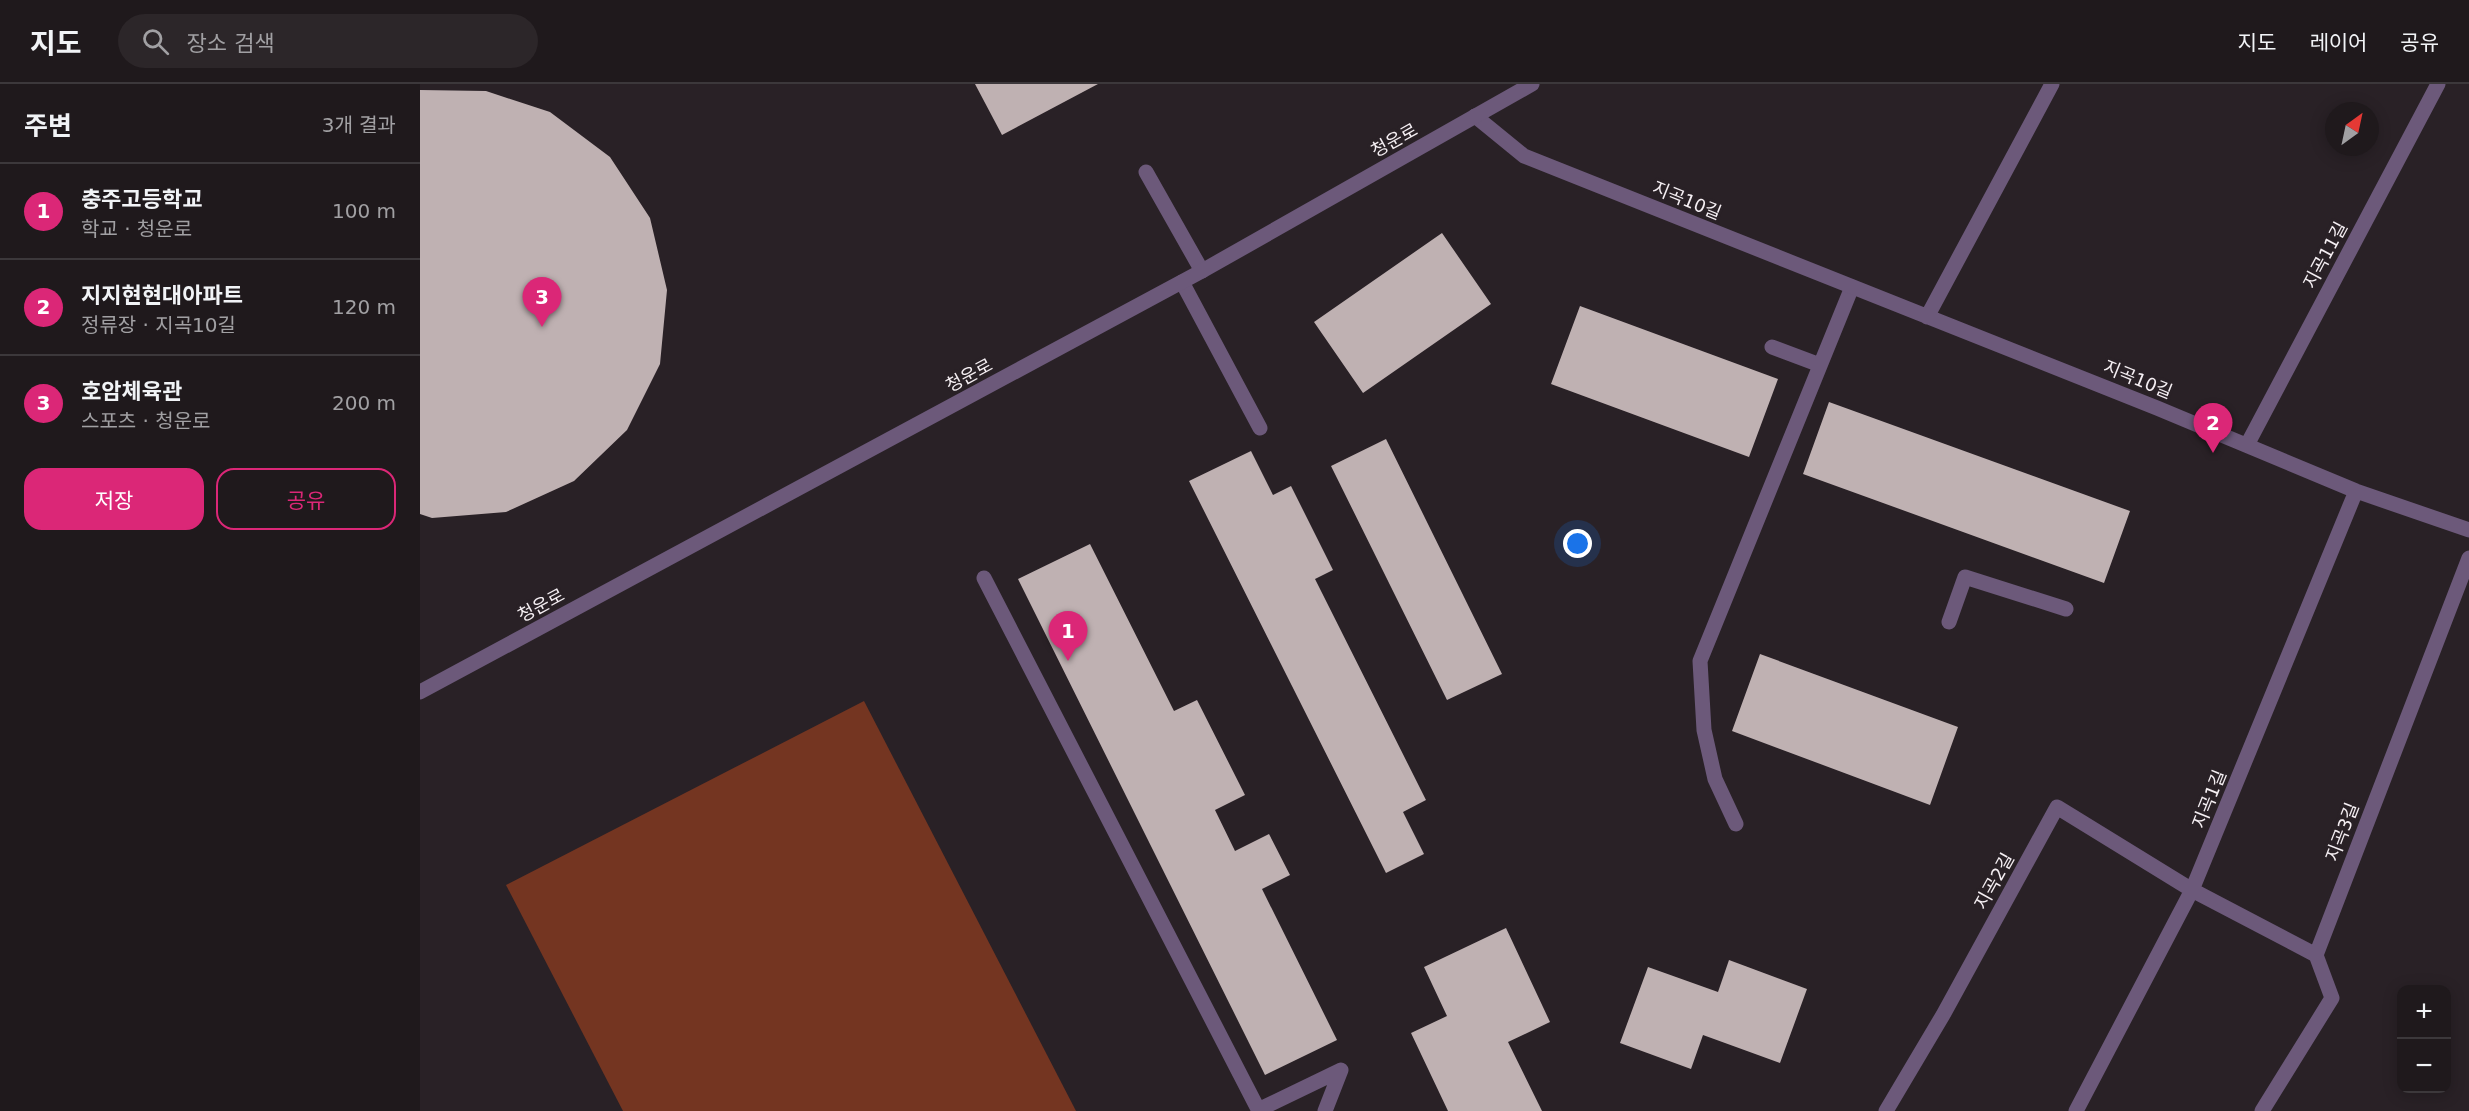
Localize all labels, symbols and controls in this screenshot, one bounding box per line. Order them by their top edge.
search box [118,14,538,68]
icon: search [139,25,172,58]
text: 지도 [30,27,82,60]
text: 장소 검색 [187,31,275,56]
text: 지도 [2238,31,2276,55]
text: 레이어 [2309,31,2367,55]
text: 공유 [2400,31,2439,55]
north arrow [2325,102,2379,156]
text: 주변 [24,111,72,141]
text: 3개 결과 [322,113,396,137]
street label: 청운로 [1367,119,1421,161]
street label: 지곡10길 [1649,177,1725,223]
text: 충주고등학교 [81,187,202,212]
text: 1 [37,199,50,223]
text: 100 m [332,199,396,223]
text: 학교 · 청운로 [81,217,192,241]
street label: 지곡11길 [2299,218,2351,292]
pin: 3 [522,278,562,327]
text: 지지현현대아파트 [81,283,243,308]
text: 2 [37,295,50,319]
text: 120 m [332,295,396,319]
text: 정류장 · 지곡10길 [81,313,236,337]
street label: 청운로 [942,354,996,396]
street label: 지곡10길 [2100,356,2176,402]
text: 호암체육관 [81,379,182,404]
text: 3 [37,391,50,415]
text: 200 m [332,391,396,415]
pin: 2 [2194,404,2232,453]
text: 스포츠 · 청운로 [81,409,210,433]
button: 저장 [24,468,204,530]
button: 공유 [216,468,396,530]
your location [1563,529,1592,558]
street label: 청운로 [514,584,568,626]
pin: 1 [1048,612,1088,661]
street label: 지곡1길 [2188,767,2230,831]
street label: 지곡3길 [2321,800,2363,864]
street label: 지곡2길 [1970,849,2018,913]
map controls [2397,985,2451,1093]
button: + [2397,985,2451,1039]
button: − [2397,1039,2451,1093]

